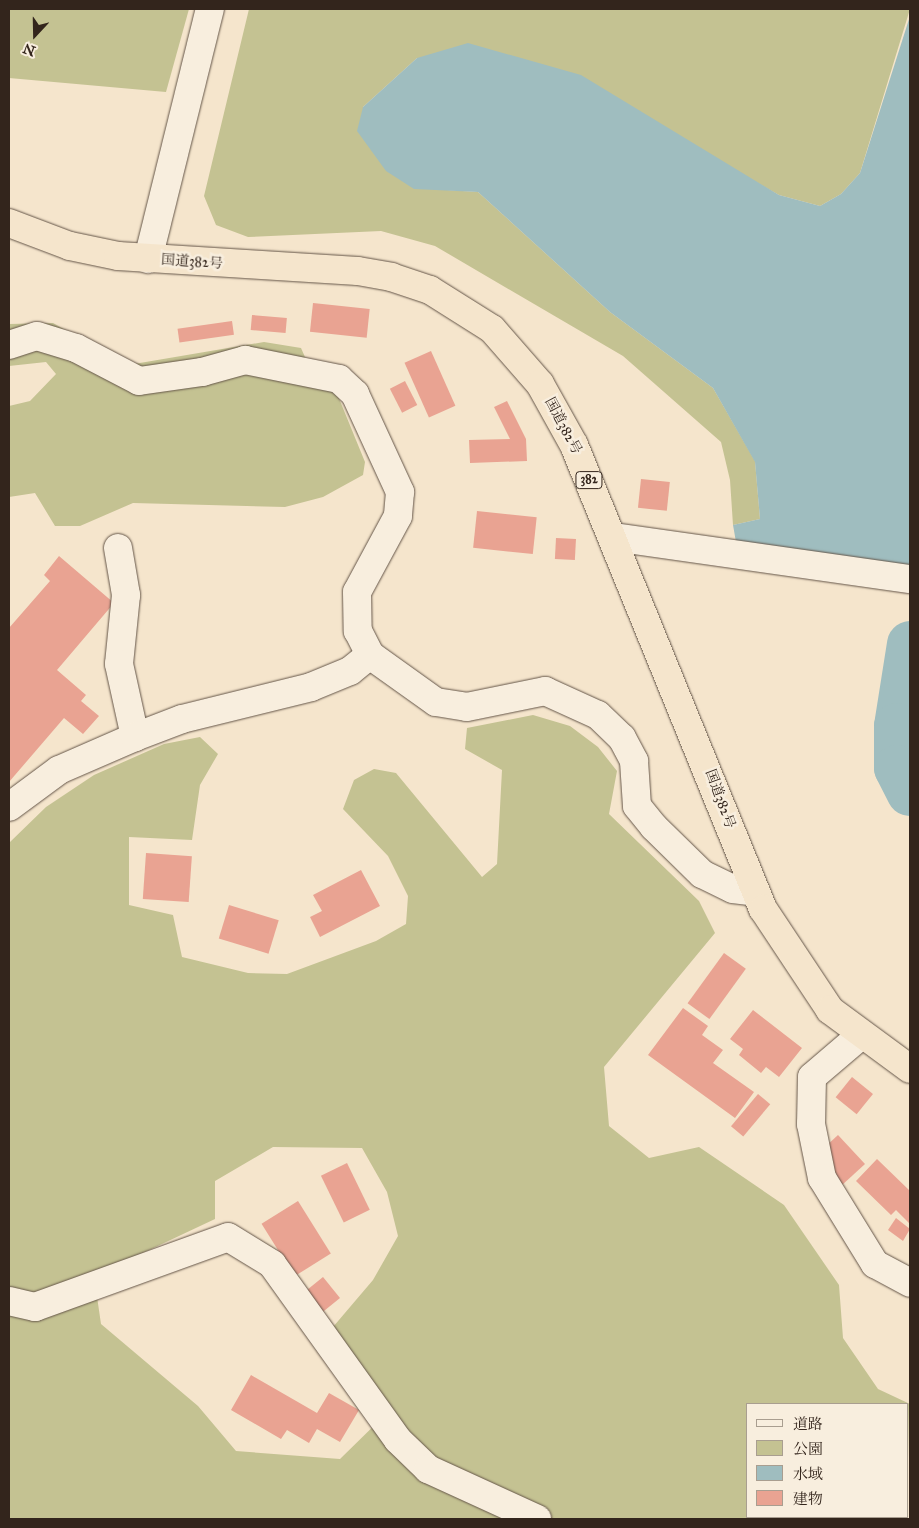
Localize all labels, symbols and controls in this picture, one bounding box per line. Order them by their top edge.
north arrow [10,10,60,60]
text: N [21,39,38,60]
street label: 国道382号 [161,251,223,273]
street label: 国道382号 [541,395,585,457]
road number: 382 [575,470,603,490]
street label: 国道382号 [702,767,738,831]
legend [746,1403,909,1518]
text: 道路 [793,1415,823,1433]
text: 公園 [793,1440,823,1458]
text: 水域 [793,1465,823,1483]
text: 建物 [793,1490,823,1508]

